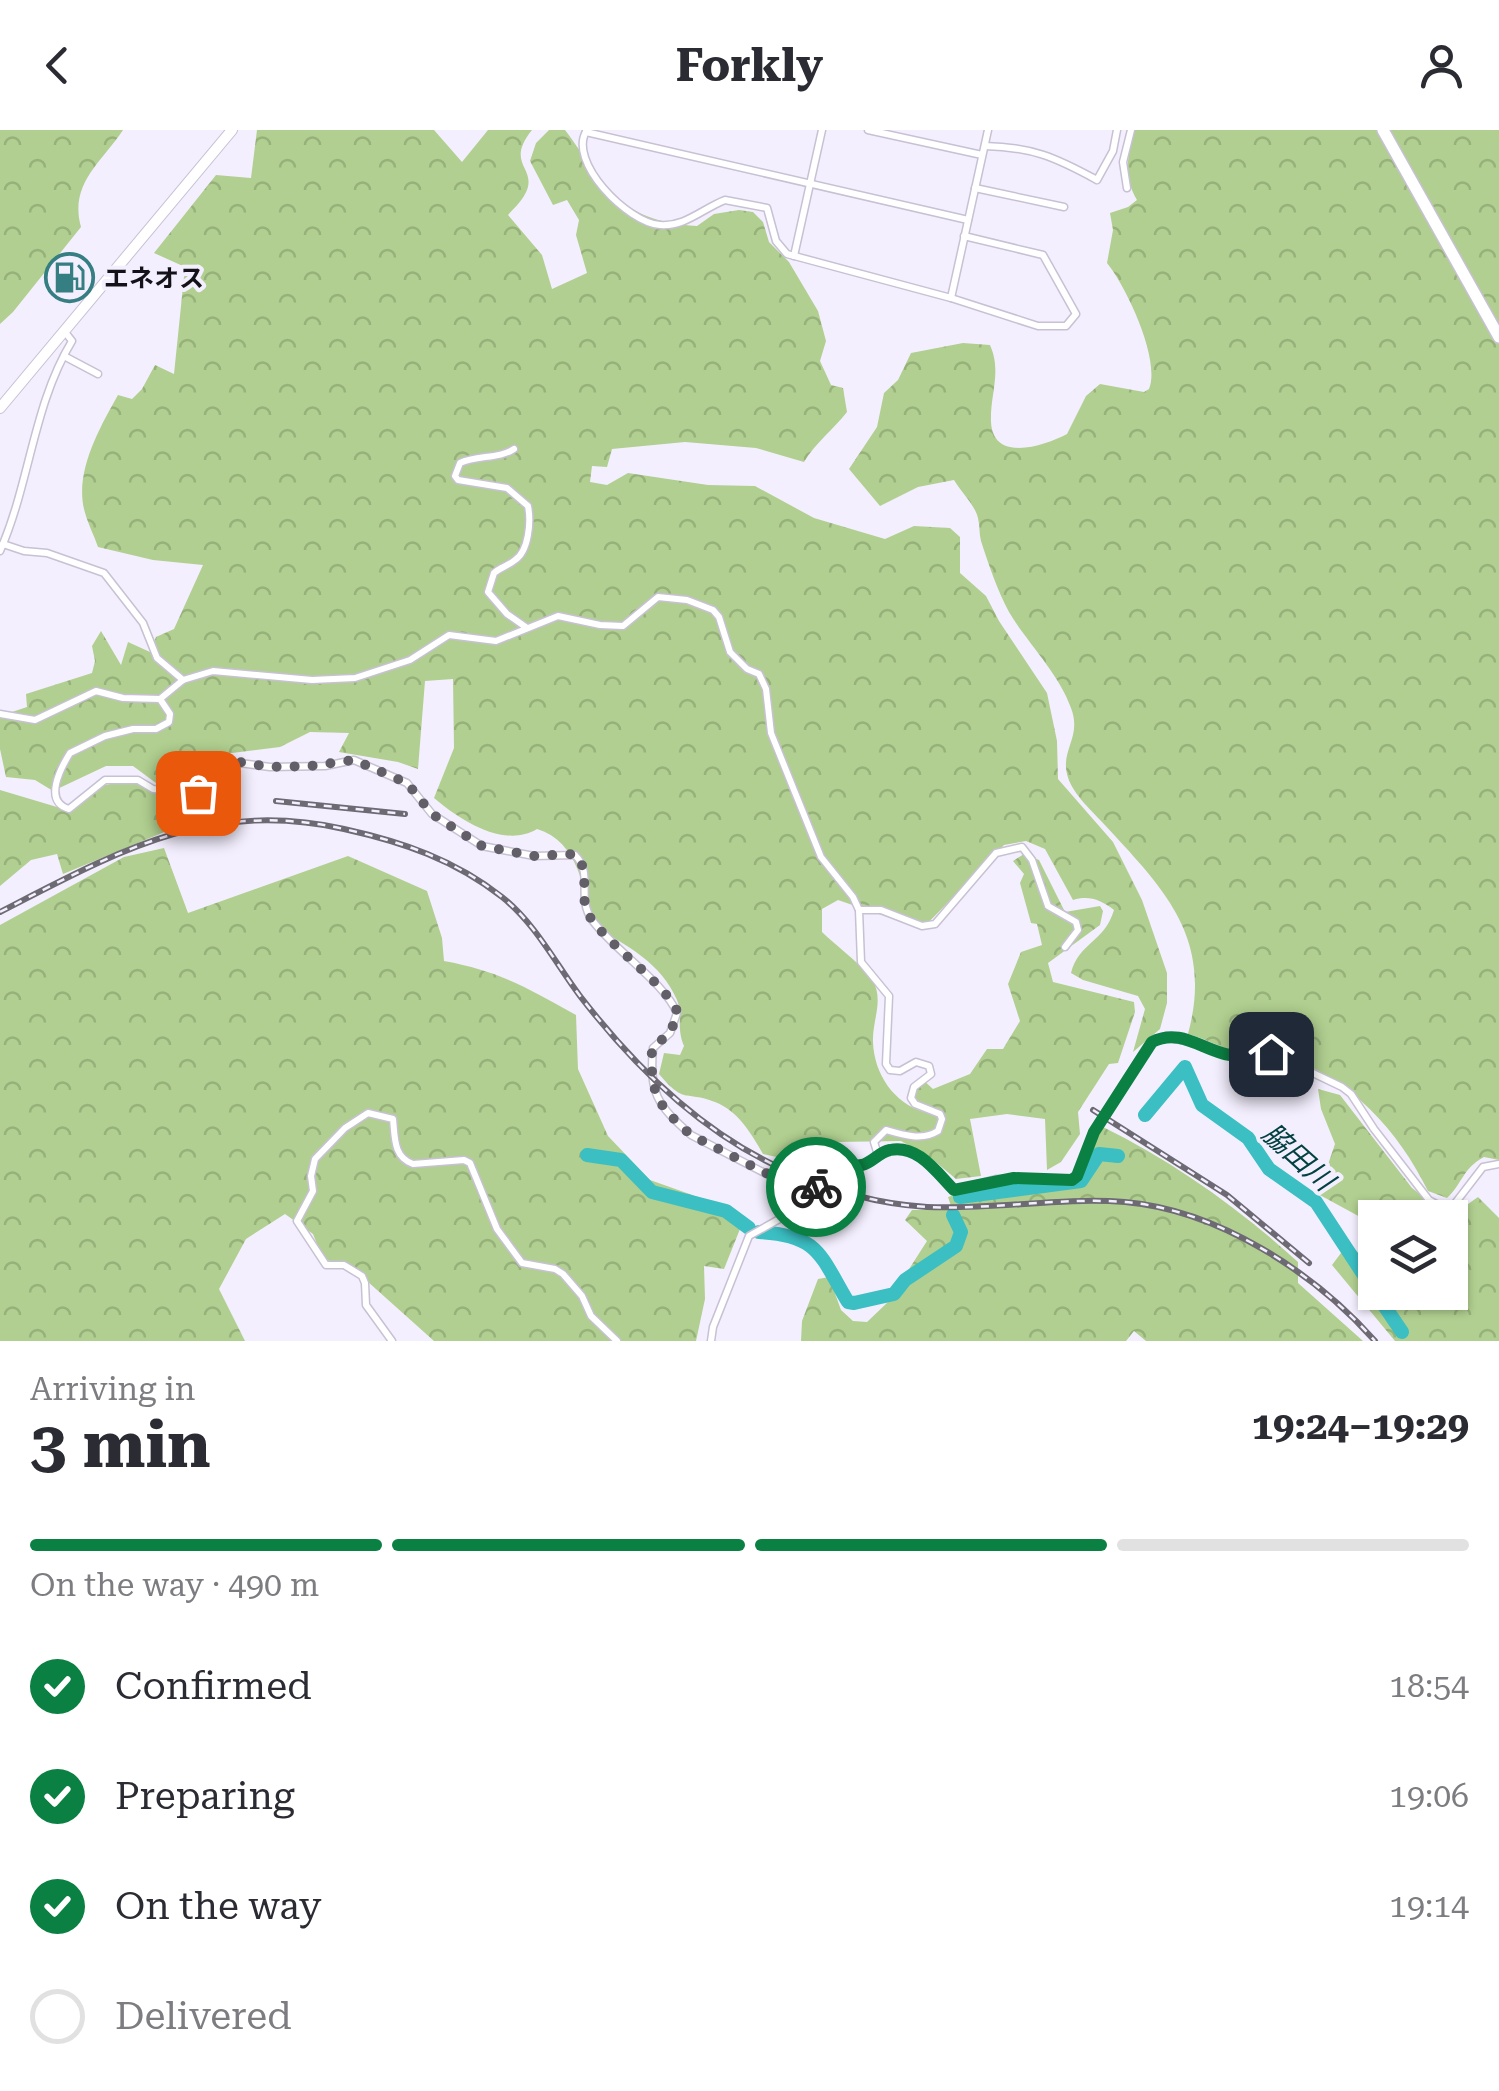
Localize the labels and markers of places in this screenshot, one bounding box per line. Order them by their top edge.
fuel station icon: エネオス [43,252,95,304]
place label: エネオス [104,264,204,293]
pin [156,751,241,836]
pin [1229,1012,1314,1097]

